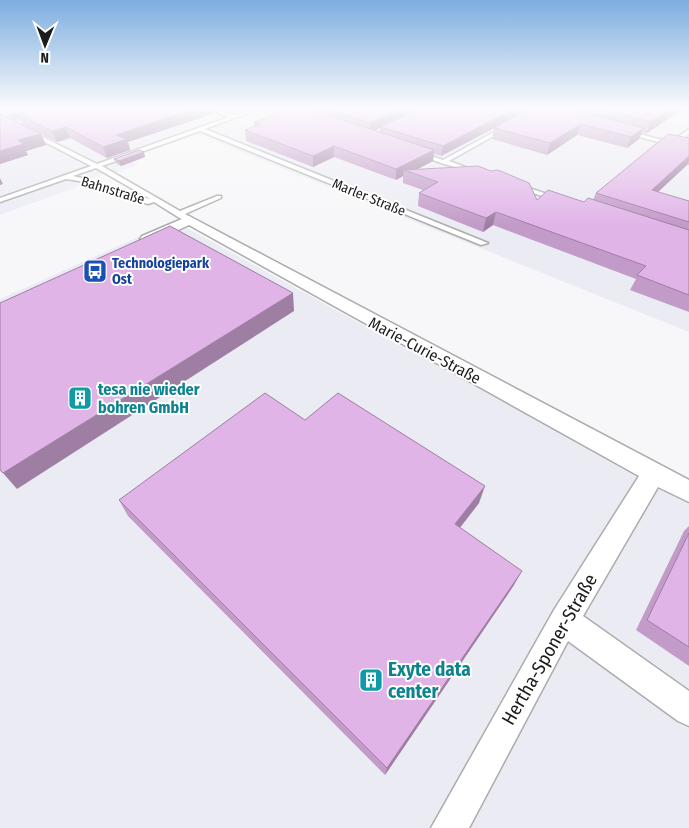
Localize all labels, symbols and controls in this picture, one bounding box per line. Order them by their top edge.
north arrow [20,20,70,70]
text: N [40,49,49,66]
street label: Bahnstraße [79,173,147,208]
street label: Marler Straße [330,175,408,220]
place label: Technologiepark Ost [112,255,210,288]
bus stop icon: Technologiepark Ost [82,258,108,284]
street label: Marie-Curie-Straße [365,313,484,388]
place label: tesa nie wieder bohren GmbH [98,380,200,417]
building icon: tesa nie wieder bohren GmbH [67,385,93,411]
street label: Hertha-Sponer-Straße [497,570,602,729]
place label: Exyte data center [388,658,471,703]
building icon: Exyte data center [358,667,384,693]

